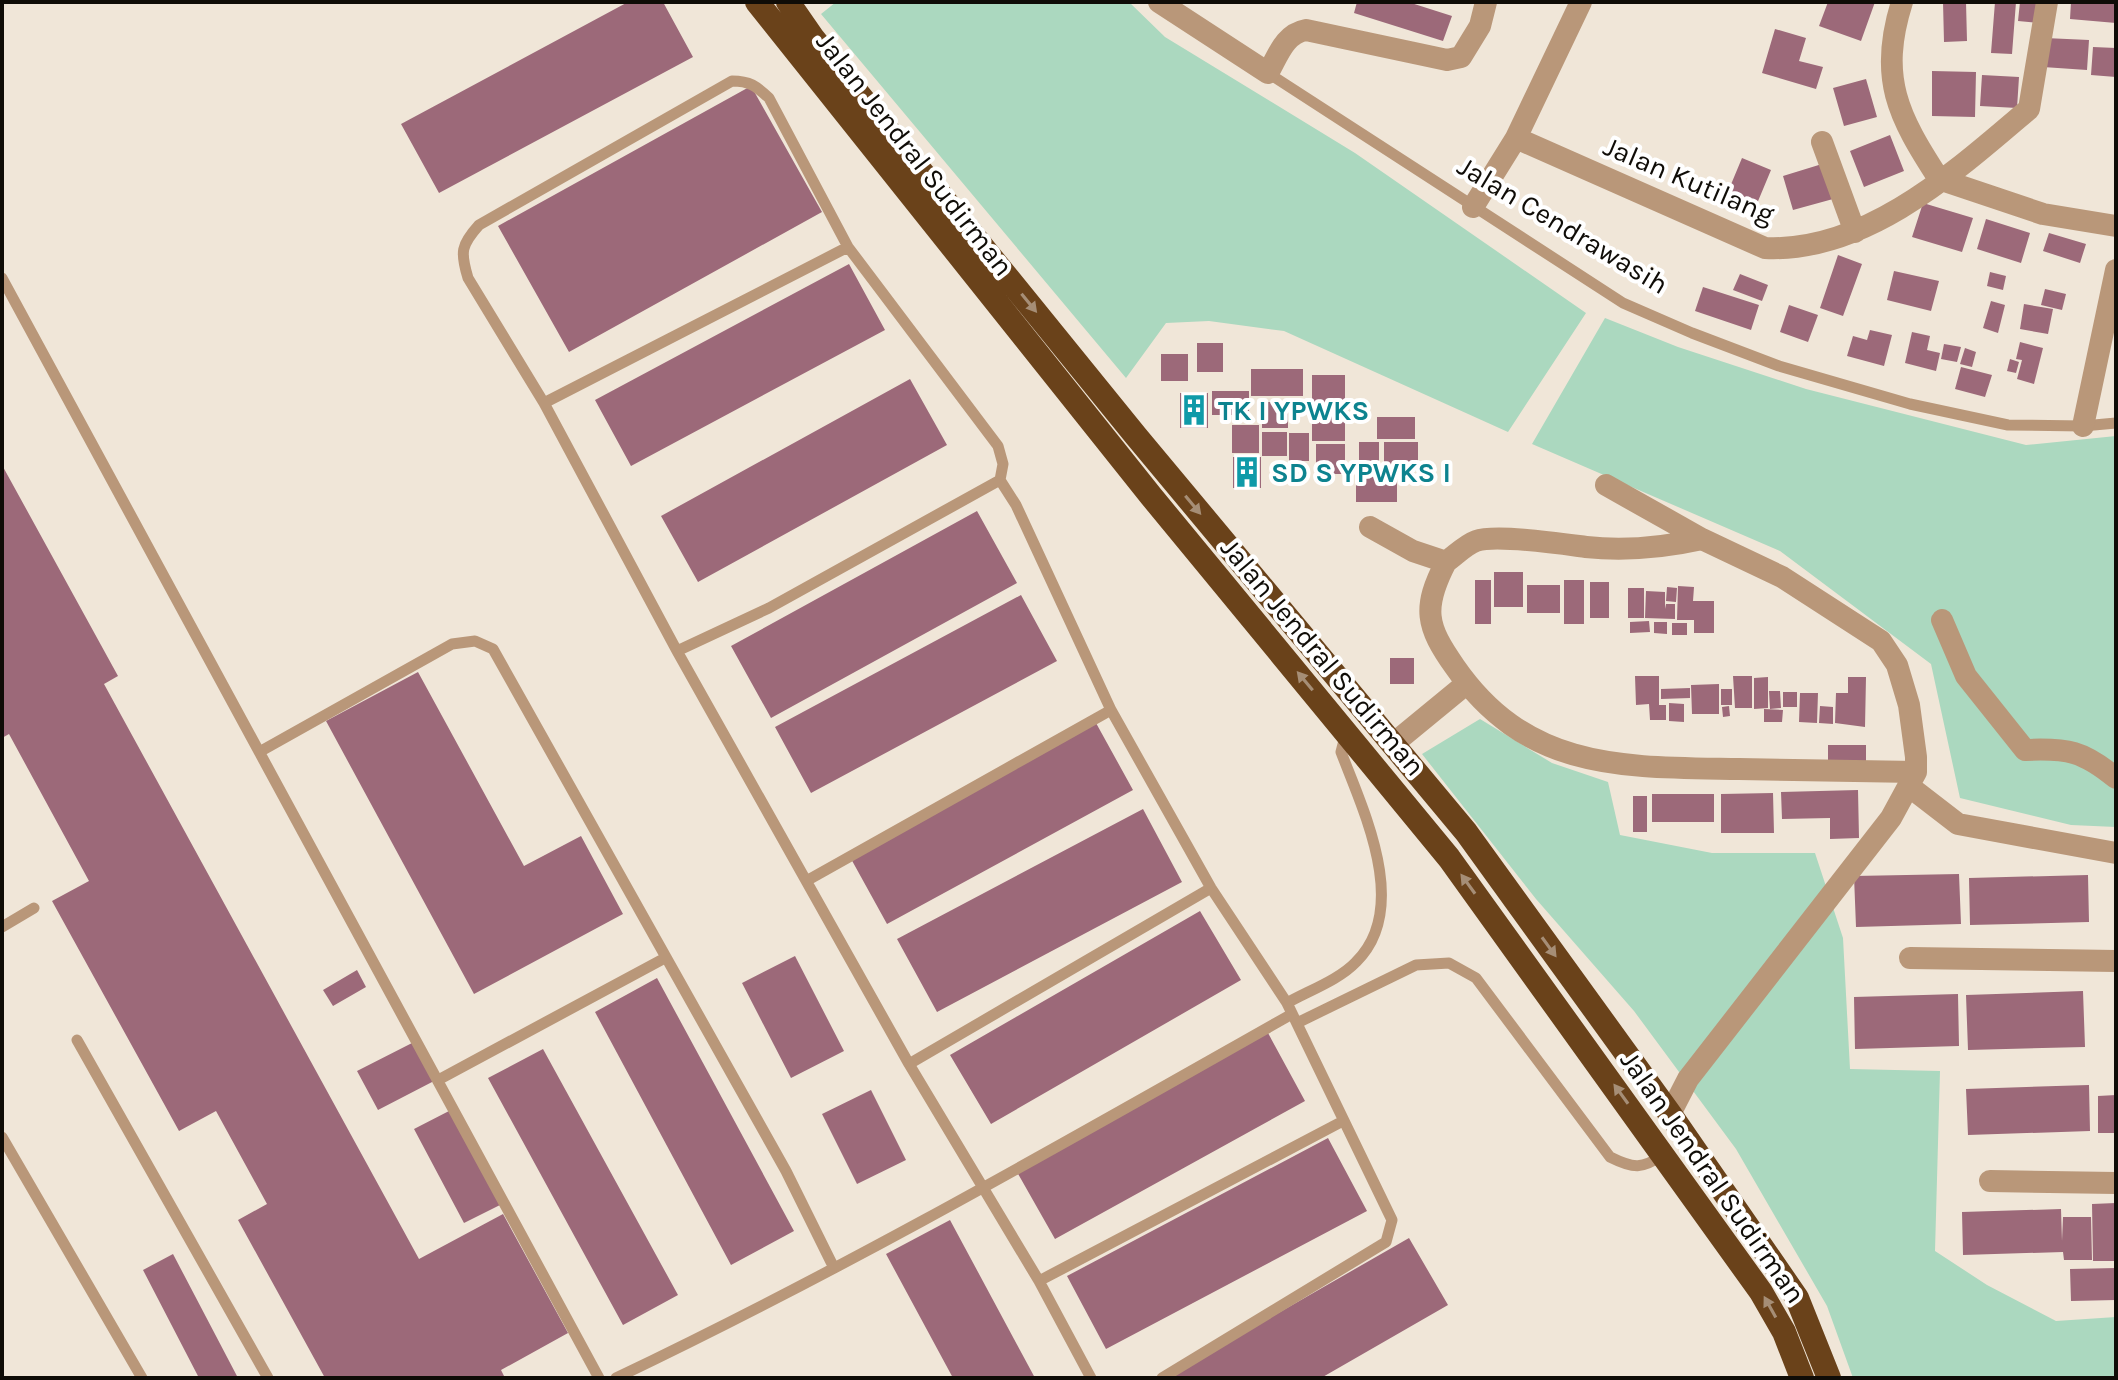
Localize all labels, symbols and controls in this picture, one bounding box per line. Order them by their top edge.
street label: Jalan Jendral Sudirman [810,26,1020,282]
street label: Jalan Kutilang [1599,129,1780,231]
street label: Jalan Cendrawasih [1452,149,1674,301]
one-way arrow [1020,293,1037,314]
building icon: TK I YPWKS [1177,393,1211,427]
place label: TK I YPWKS [1218,394,1369,427]
building icon: SD S YPWKS I [1230,455,1264,489]
place label: SD S YPWKS I [1271,456,1451,489]
one-way arrow [1184,495,1201,515]
street label: Jalan Jendral Sudirman [1214,531,1432,783]
one-way arrow [1297,671,1314,691]
one-way arrow [1460,874,1476,894]
one-way arrow [1541,936,1557,958]
street label: Jalan Jendral Sudirman [1613,1045,1813,1309]
one-way arrow [1613,1084,1629,1105]
one-way arrow [1763,1296,1777,1318]

